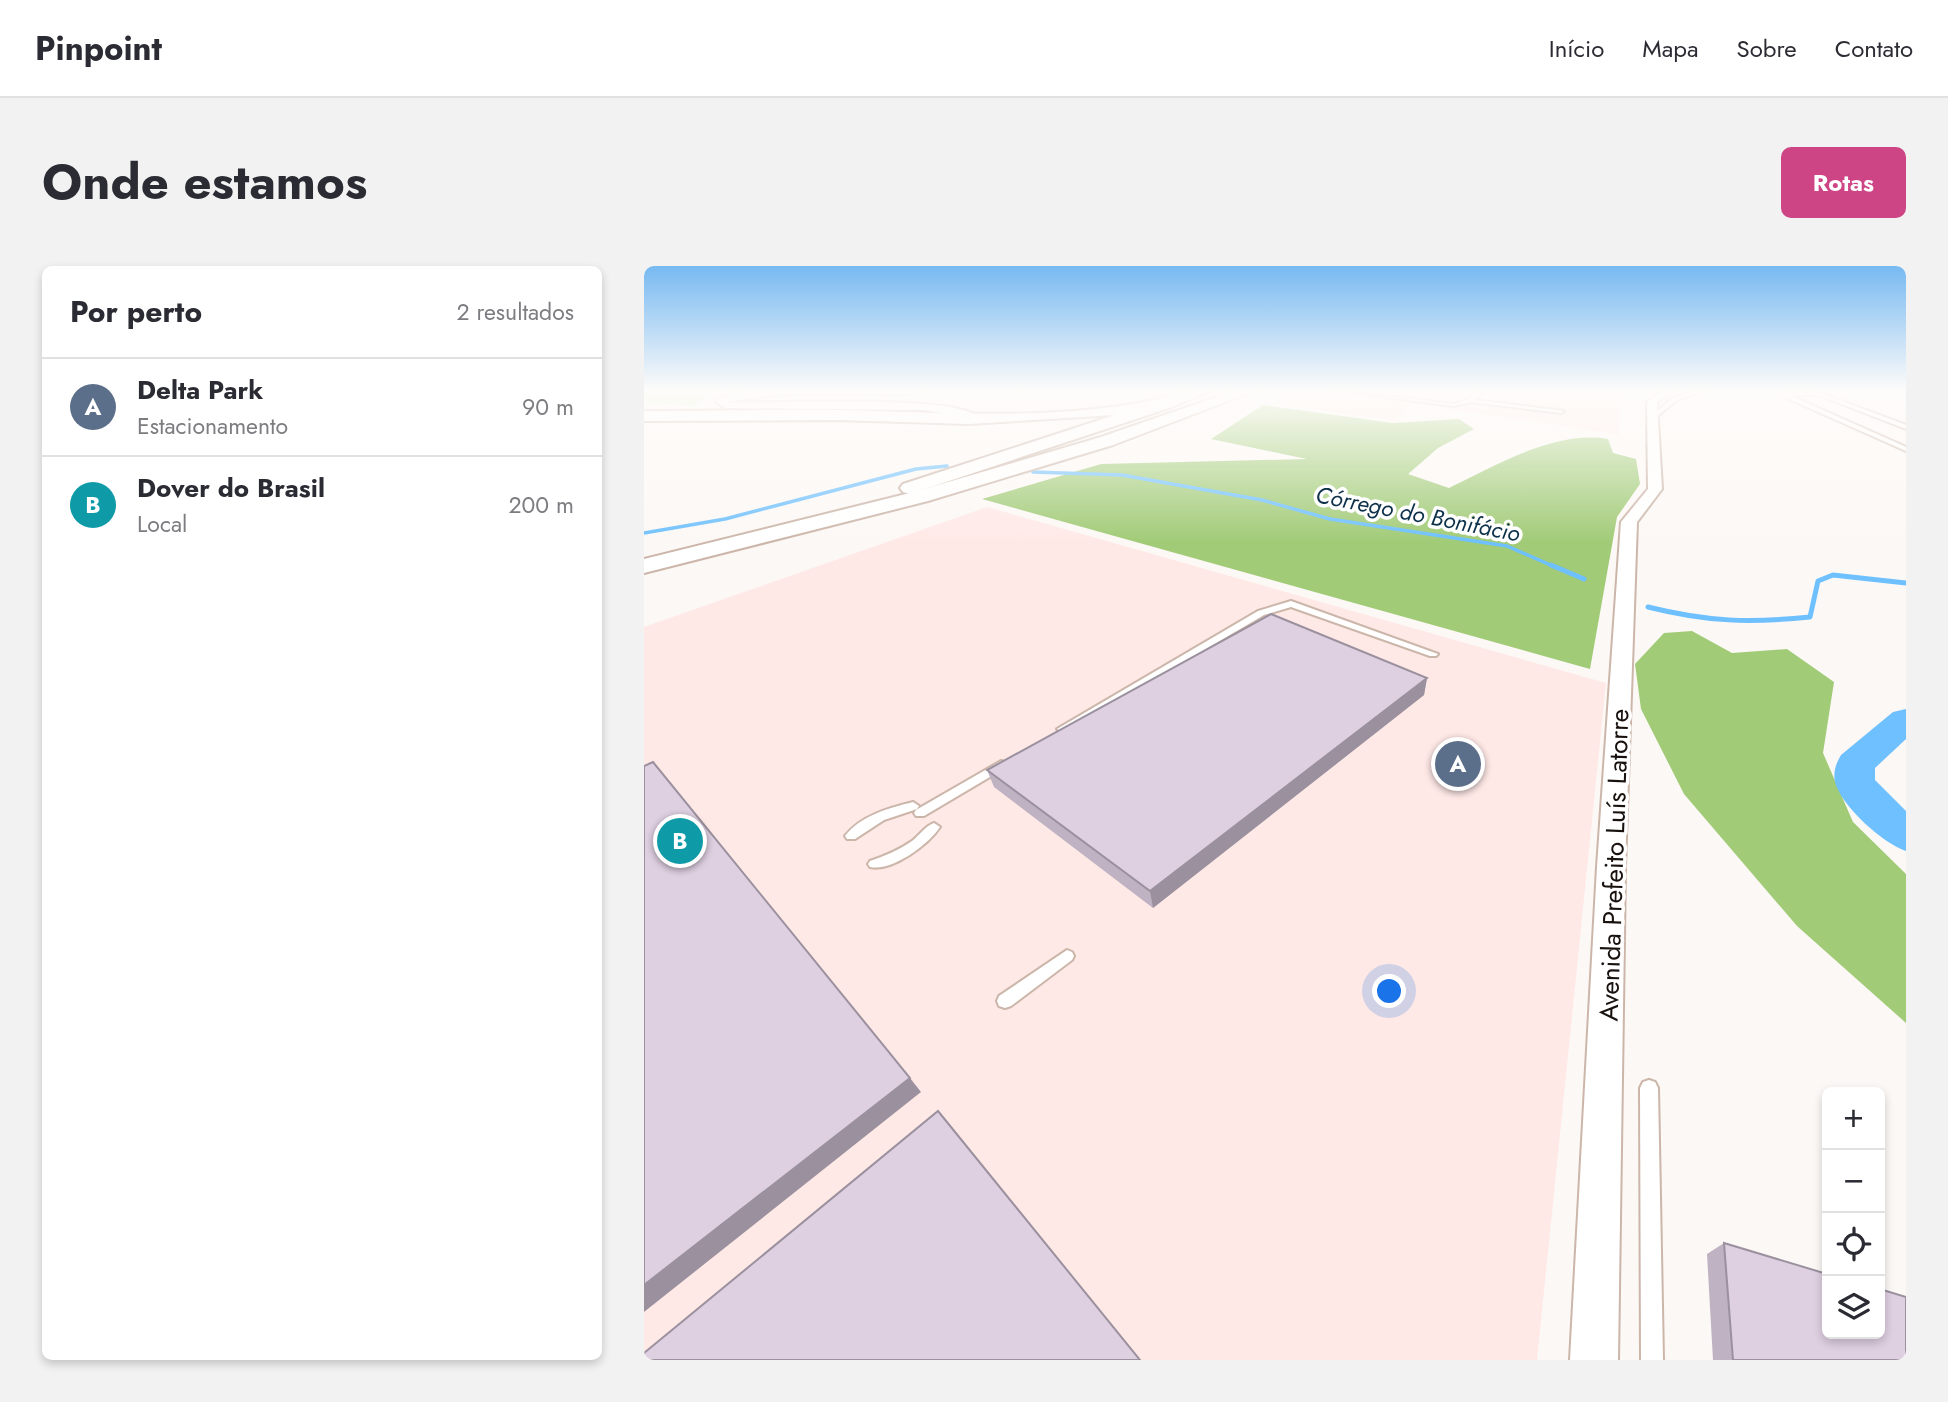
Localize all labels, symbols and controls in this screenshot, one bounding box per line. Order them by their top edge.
text: Pinpoint [35,25,162,72]
text: Início [1549,31,1604,66]
text: Mapa [1642,31,1699,66]
text: Sobre [1737,31,1797,66]
text: Contato [1835,31,1913,66]
text: Onde estamos [42,147,367,217]
button: Rotas [1781,147,1906,218]
text: Por perto [70,290,202,333]
text: 2 resultados [456,295,574,329]
text: Delta Park [137,371,263,409]
text: A [85,390,101,424]
text: 90 m [522,390,574,424]
text: Estacionamento [137,409,288,443]
text: Dover do Brasil [137,469,325,507]
water label: Córrego do Bonifácio [1313,478,1524,551]
text: B [85,488,101,522]
text: 200 m [508,488,574,522]
text: Local [137,507,187,541]
street label: Avenida Prefeito Luís Latorre [1590,708,1638,1022]
pin: A [1435,738,1481,790]
pin: B [657,815,703,867]
your location [1372,974,1406,1008]
map controls [1822,1087,1885,1339]
button: + [1822,1087,1885,1150]
button: − [1822,1150,1885,1213]
button: locate [1822,1213,1885,1276]
button: layers [1822,1276,1885,1339]

